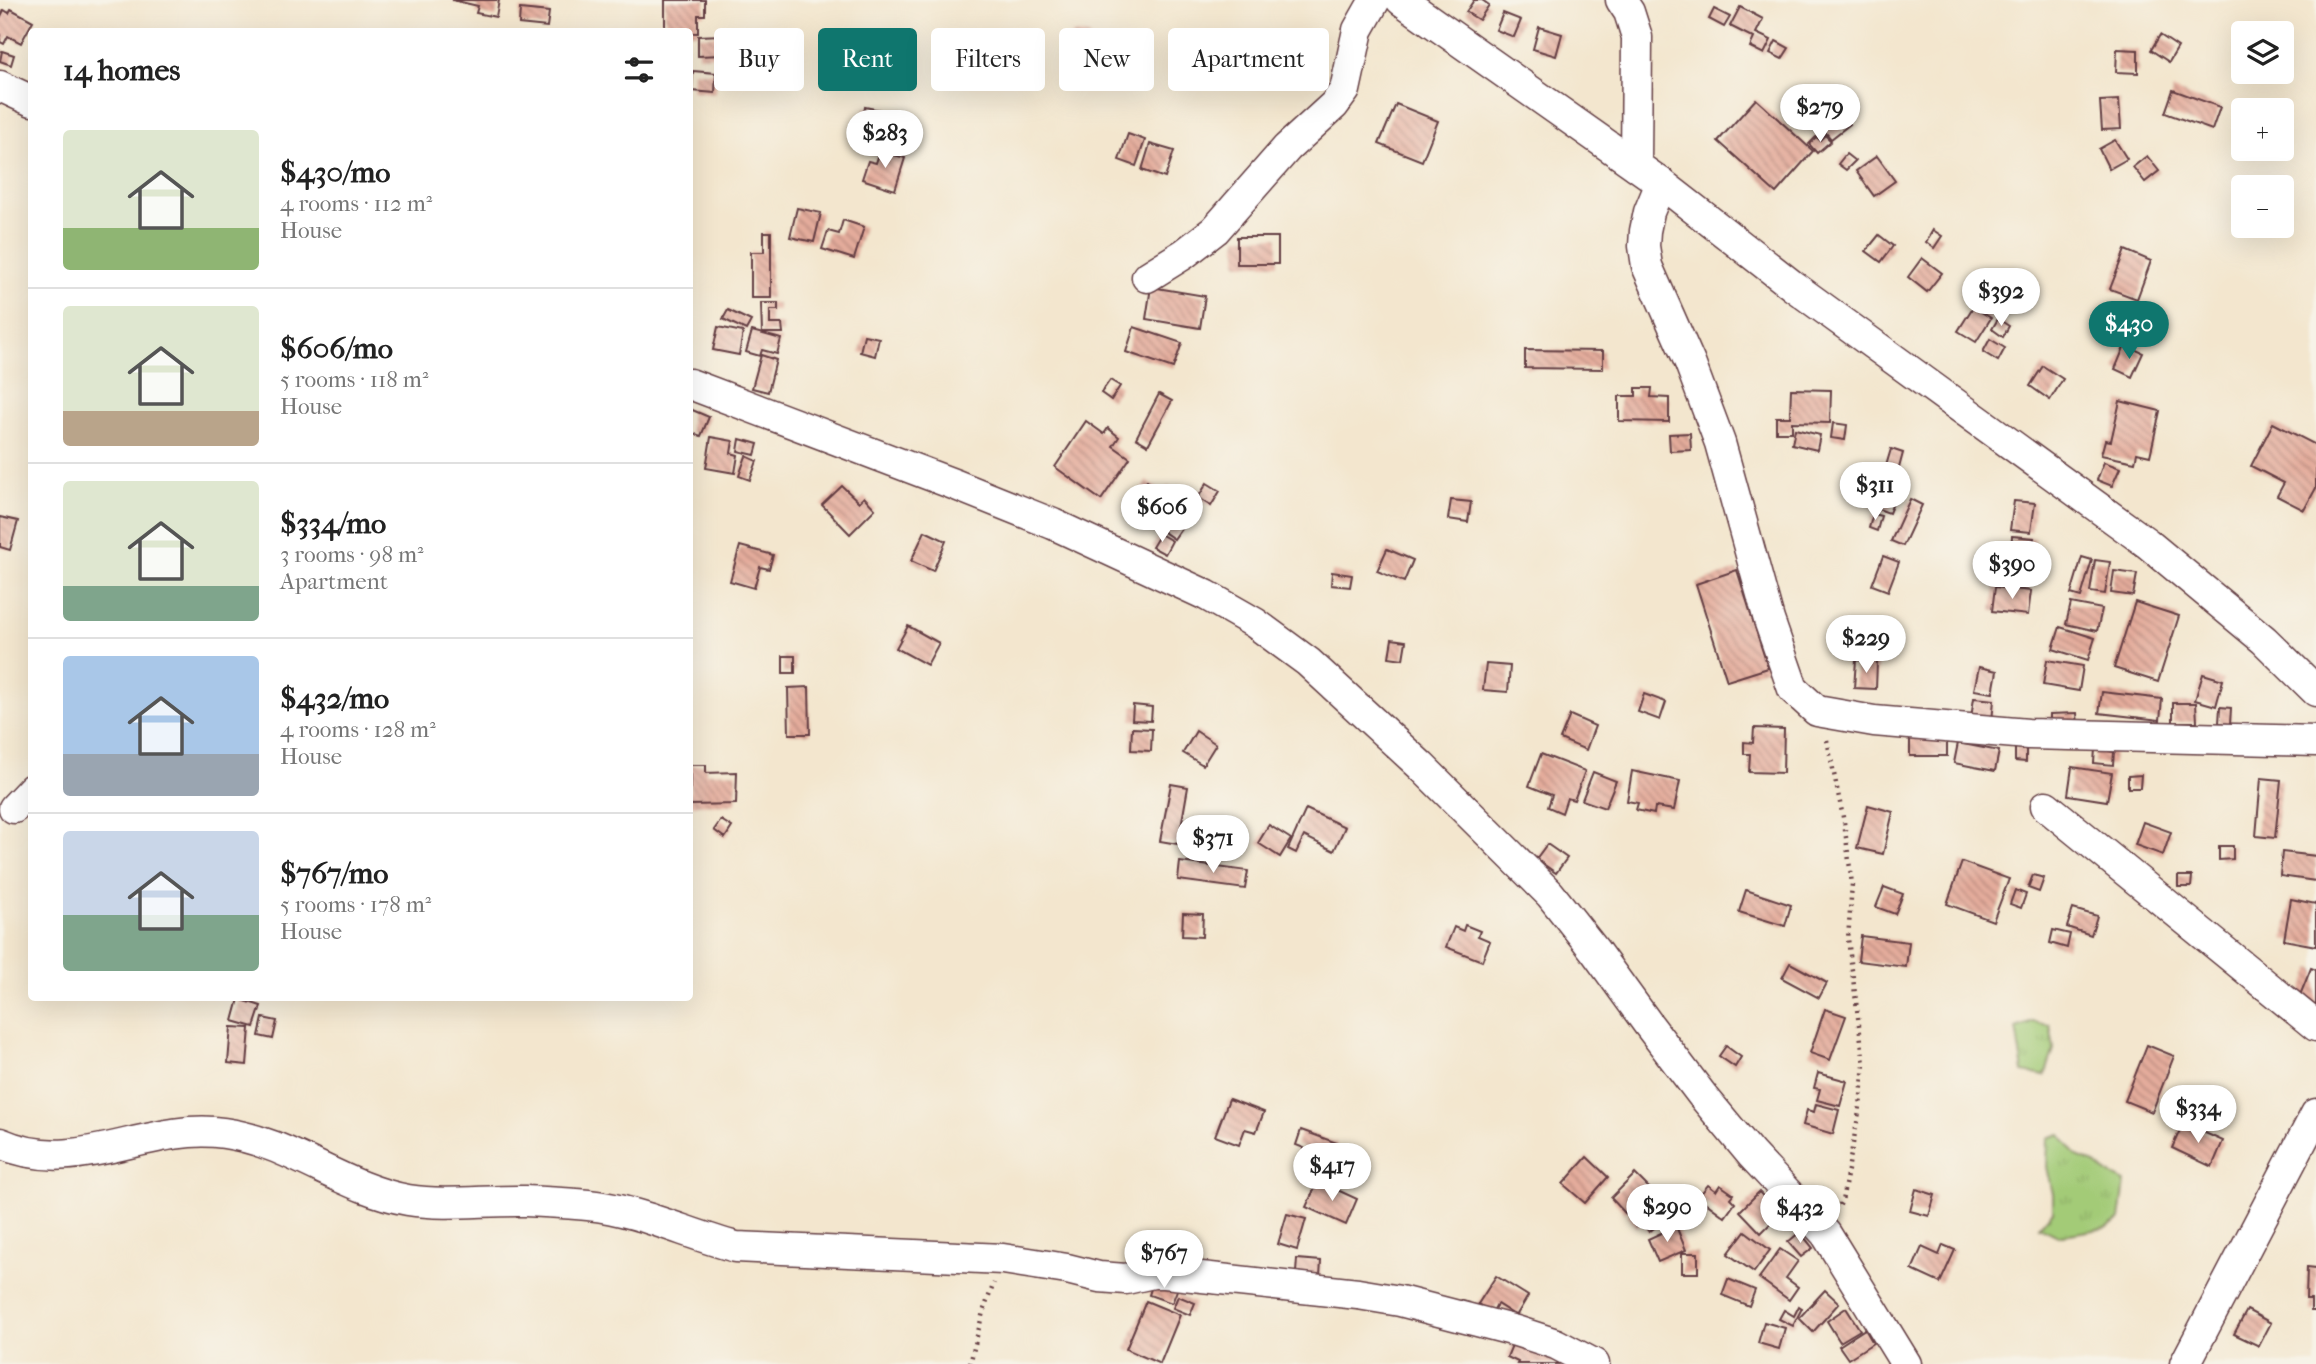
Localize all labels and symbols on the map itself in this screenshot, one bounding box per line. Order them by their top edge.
pin: $279 [1779,85,1861,144]
pin: $283 [844,110,926,170]
pin: $392 [1960,268,2042,328]
pin: $430 [2088,302,2170,361]
pin: $311 [1834,462,1916,522]
pin: $606 [1121,484,1203,544]
pin: $390 [1971,542,2053,601]
pin: $229 [1825,616,1907,675]
pin: $371 [1172,816,1254,875]
pin: $334 [2157,1086,2239,1145]
pin: $417 [1291,1144,1373,1203]
pin: $290 [1626,1184,1708,1244]
pin: $432 [1759,1186,1841,1245]
pin: $767 [1123,1230,1205,1290]

